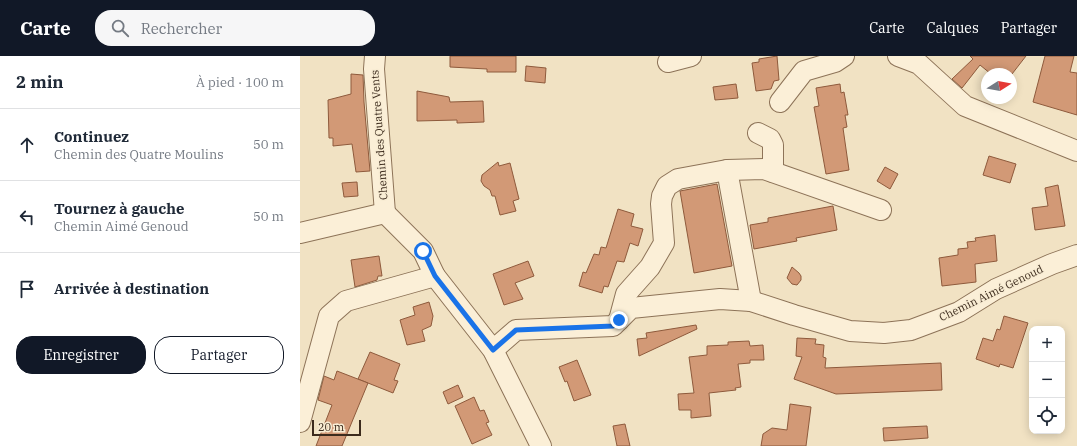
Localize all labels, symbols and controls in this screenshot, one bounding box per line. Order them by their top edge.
search box [95,10,375,46]
text: Carte [20,16,71,40]
icon: search [109,17,131,39]
text: Rechercher [141,19,222,38]
text: Carte [869,19,905,37]
text: Calques [927,19,979,37]
text: Partager [1001,19,1057,37]
north arrow [981,68,1017,104]
street label: Chemin des Quatre Vents [367,69,391,201]
text: 2 min [16,71,64,93]
text: À pied · 100 m [196,74,284,91]
text: Continuez [54,127,129,146]
icon: ahead [16,134,38,156]
text: 50 m [253,136,284,153]
text: Chemin des Quatre Moulins [54,146,224,163]
text: Tournez à gauche [54,199,185,218]
icon: left [16,206,38,228]
text: 50 m [253,208,284,225]
text: Chemin Aimé Genoud [54,218,189,235]
route start [414,242,432,260]
street label: Chemin Aimé Genoud [937,262,1046,324]
icon: arrive [16,278,38,300]
text: Arrivée à destination [54,279,209,298]
route end [610,311,628,329]
map controls [1029,326,1065,434]
button: + [1029,326,1065,362]
button: Enregistrer [16,336,146,374]
button: Partager [154,336,284,374]
button: − [1029,362,1065,398]
button: locate [1029,398,1065,434]
scale bar [312,418,361,437]
text: 20 m [318,420,344,434]

